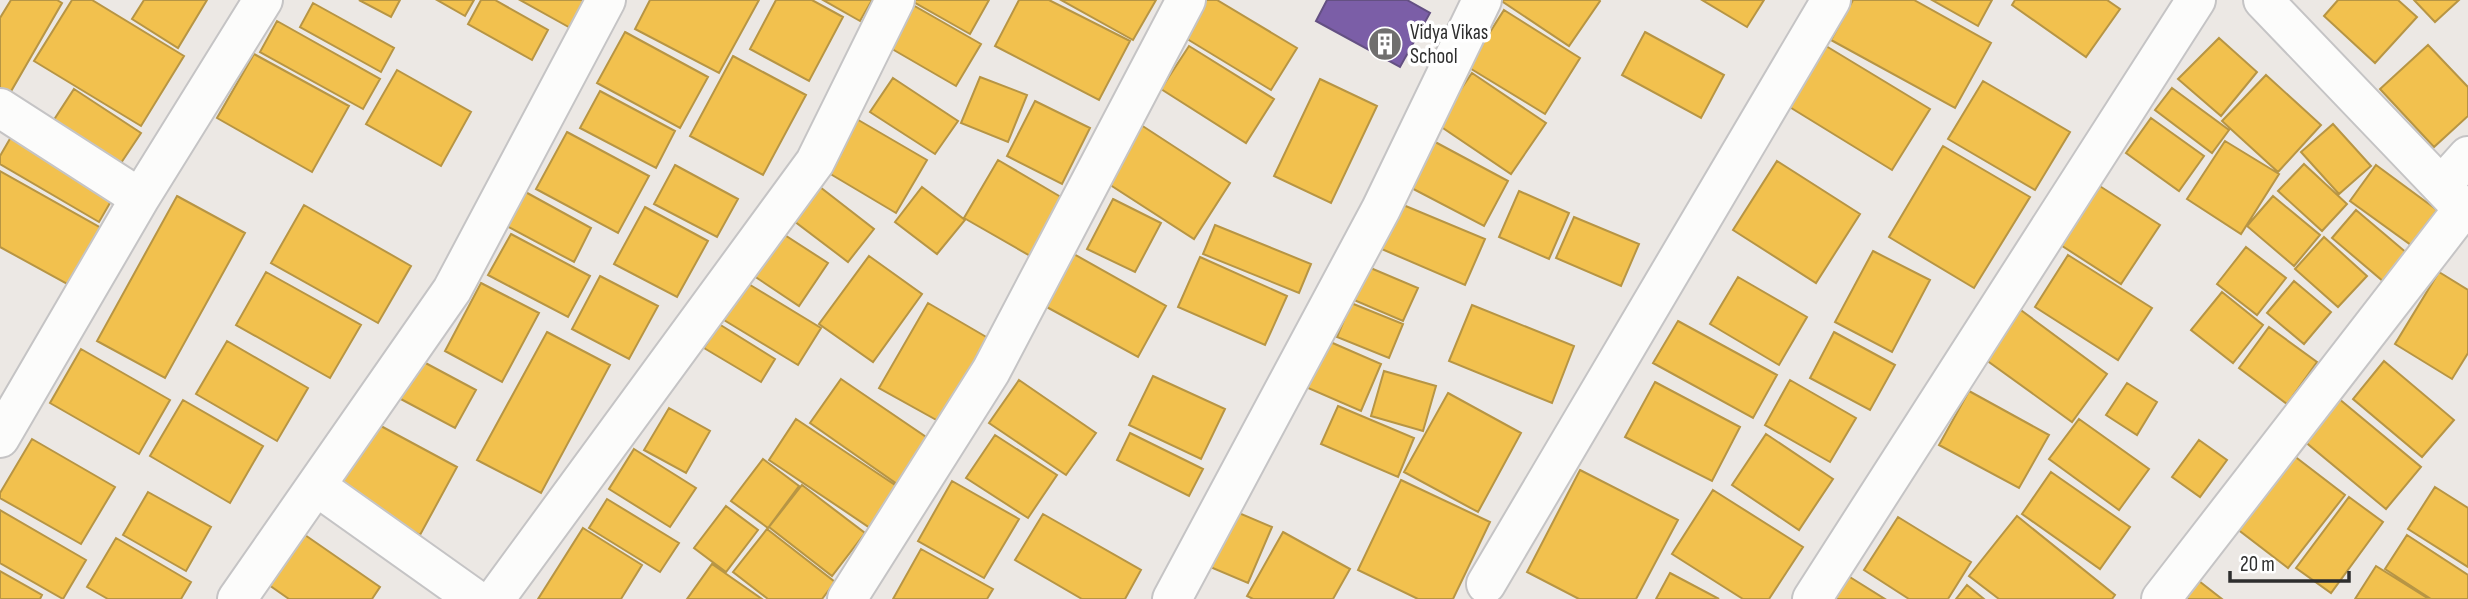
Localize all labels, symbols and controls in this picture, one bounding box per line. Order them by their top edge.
place label: Vidya Vikas School [1410,20,1488,69]
building icon: Vidya Vikas School [1366,25,1404,63]
scale bar [2230,540,2349,584]
text: 20 m [2240,552,2275,577]

